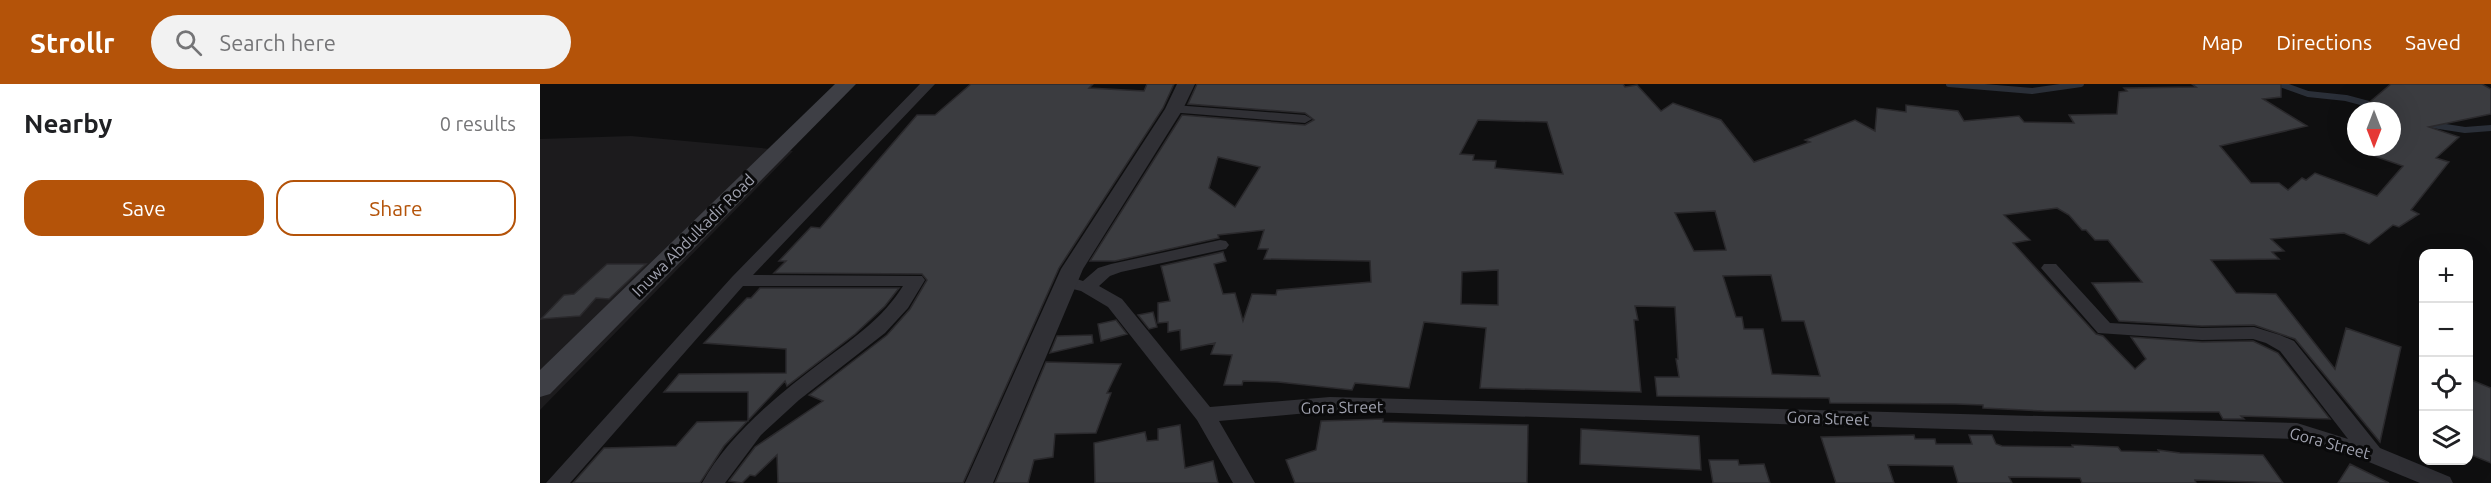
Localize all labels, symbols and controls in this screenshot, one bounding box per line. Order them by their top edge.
search box [151,15,571,69]
icon: search [172,26,205,59]
text: Strollr [30,27,115,58]
text: Search here [220,30,336,55]
text: Map [2202,30,2243,54]
text: Directions [2276,30,2372,54]
text: Saved [2405,30,2461,54]
north arrow [2347,102,2401,156]
text: Nearby [24,109,112,138]
text: 0 results [440,112,516,135]
street label: Inuwa Abdulkadir Road [628,170,758,300]
button: Save [24,180,264,236]
button: Share [276,180,516,236]
map controls [2419,249,2473,465]
button: + [2419,249,2473,303]
button: − [2419,303,2473,357]
button: locate [2419,357,2473,411]
street label: Gora Street [1301,397,1384,417]
street label: Gora Street [1786,408,1870,428]
button: layers [2419,411,2473,465]
street label: Gora Street [2288,424,2373,463]

